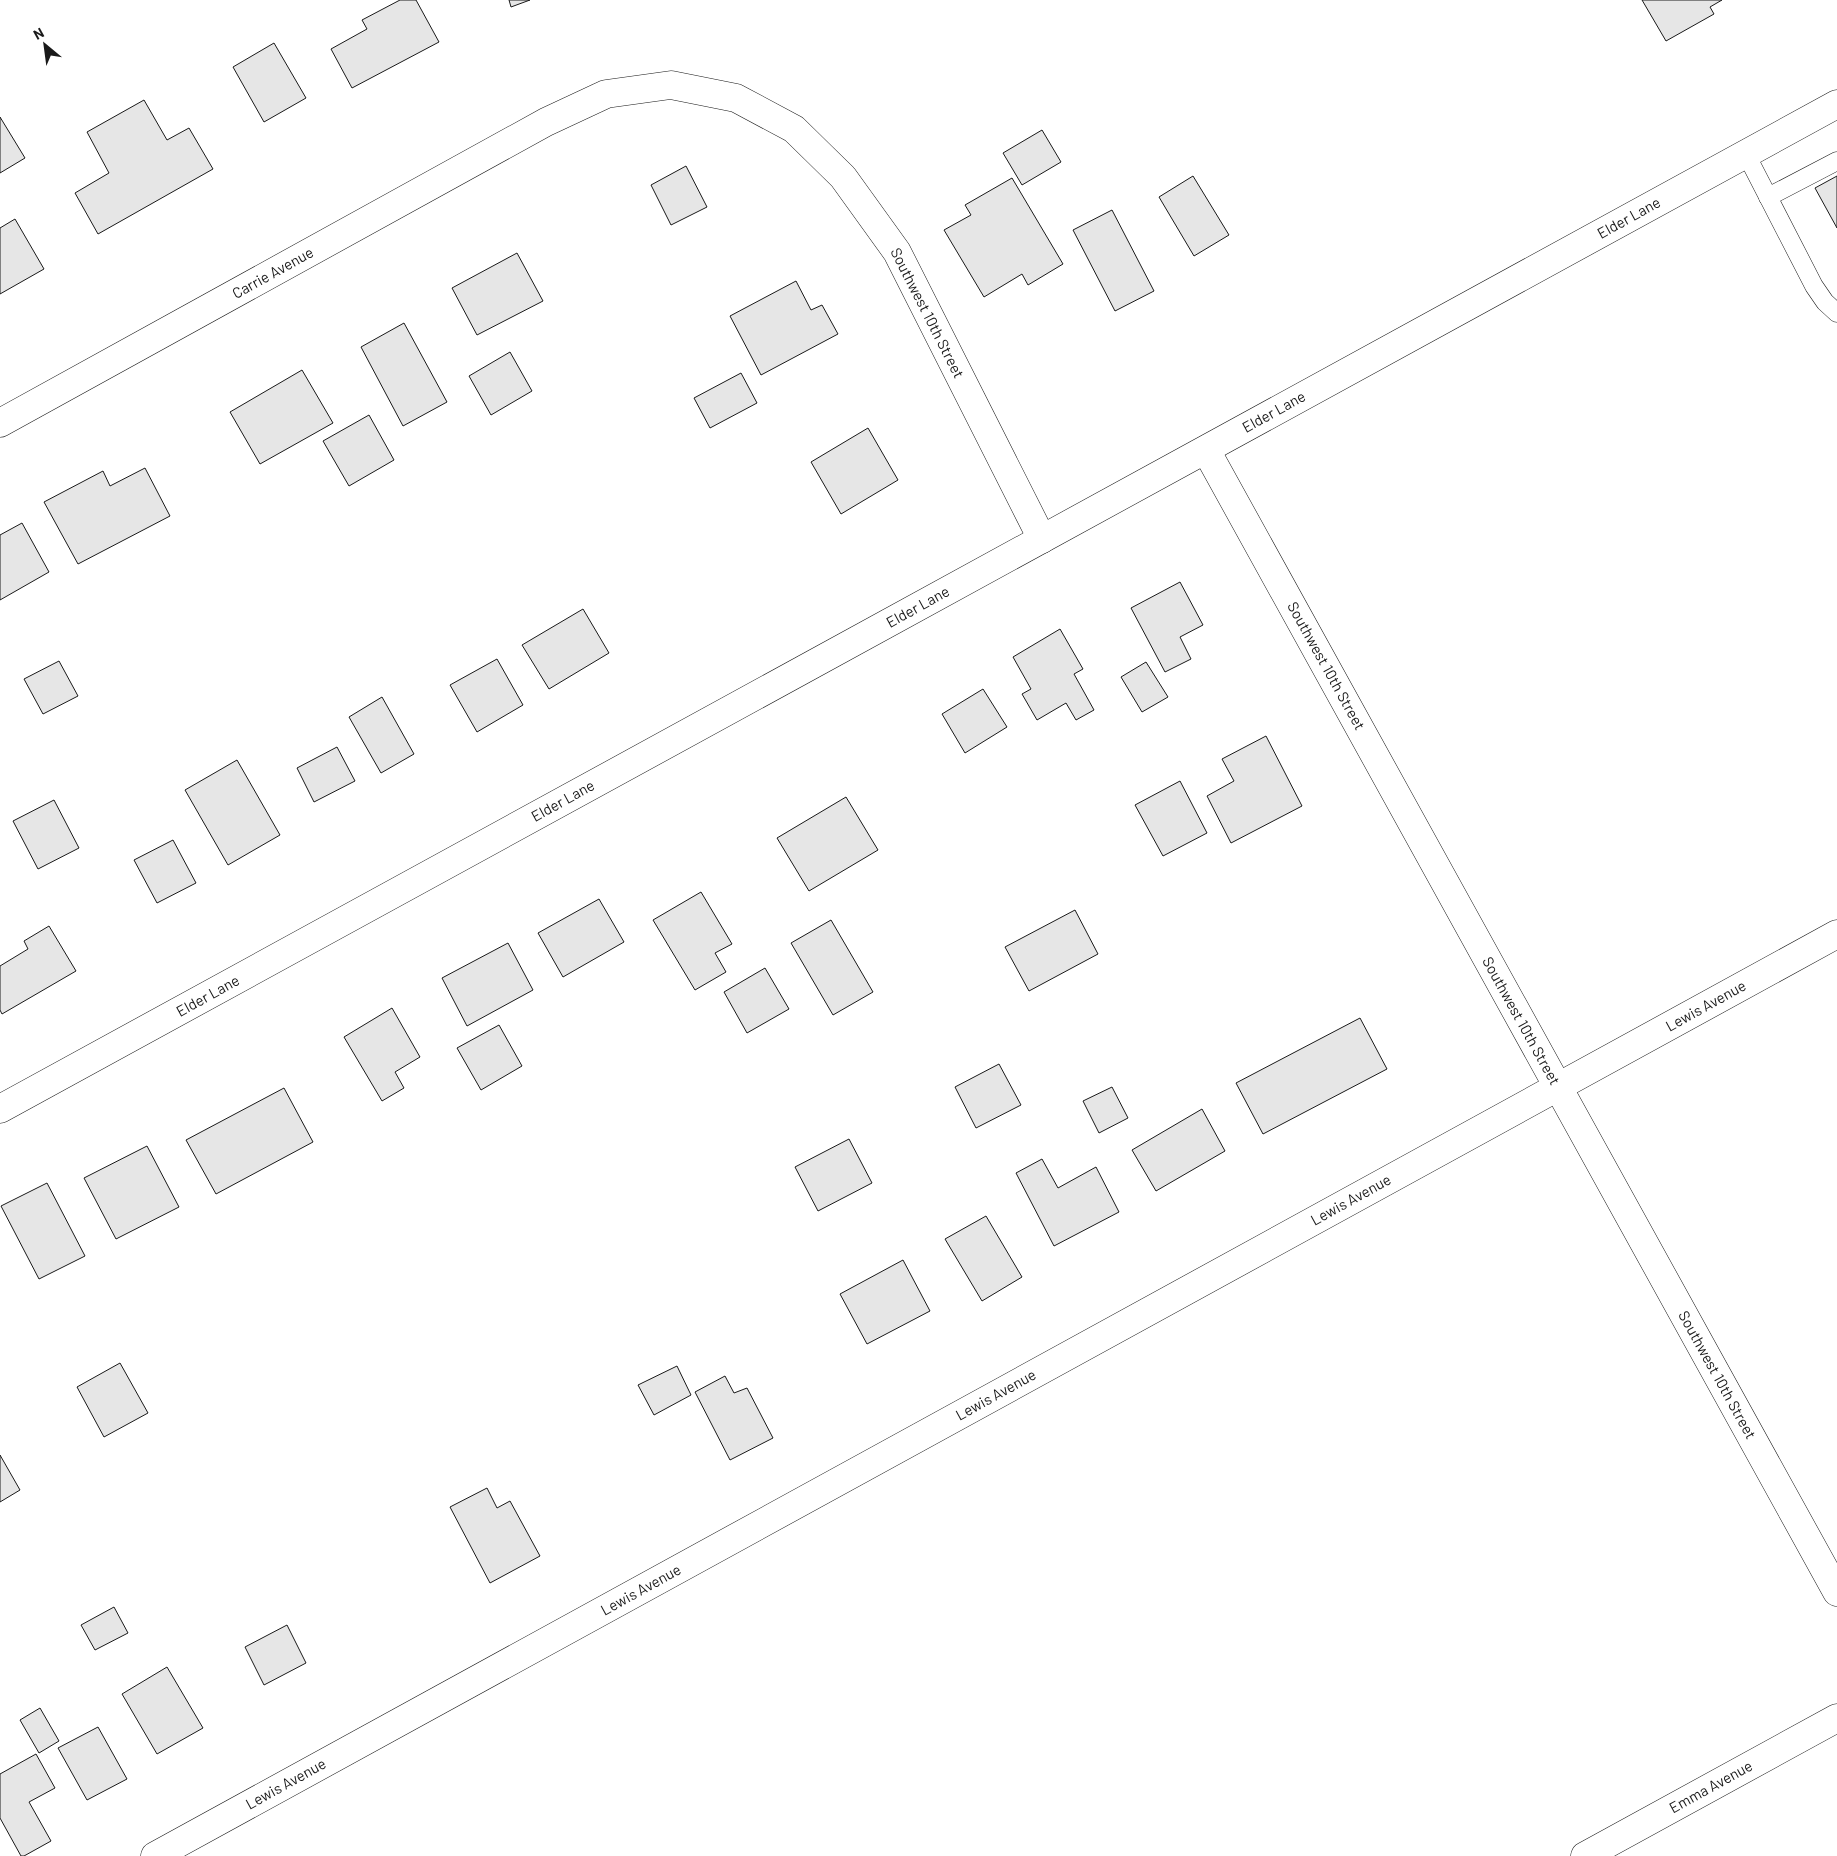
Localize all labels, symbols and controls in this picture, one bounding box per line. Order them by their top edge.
north arrow [20,20,70,70]
text: N [30,24,47,43]
street label: Elder Lane [1594,192,1663,242]
street label: Carrie Avenue [229,242,316,302]
street label: Southwest 10th Street [887,244,969,381]
street label: Elder Lane [1239,386,1308,436]
street label: Elder Lane [883,581,952,631]
street label: Southwest 10th Street [1284,598,1370,733]
street label: Elder Lane [528,775,597,825]
street label: Southwest 10th Street [1479,953,1565,1088]
street label: Elder Lane [173,970,242,1020]
street label: Lewis Avenue [1662,976,1749,1035]
street label: Lewis Avenue [1307,1170,1394,1229]
street label: Southwest 10th Street [1675,1307,1761,1442]
street label: Lewis Avenue [952,1365,1039,1424]
street label: Lewis Avenue [597,1560,684,1619]
street label: Lewis Avenue [242,1754,329,1813]
street label: Emma Avenue [1666,1756,1755,1816]

